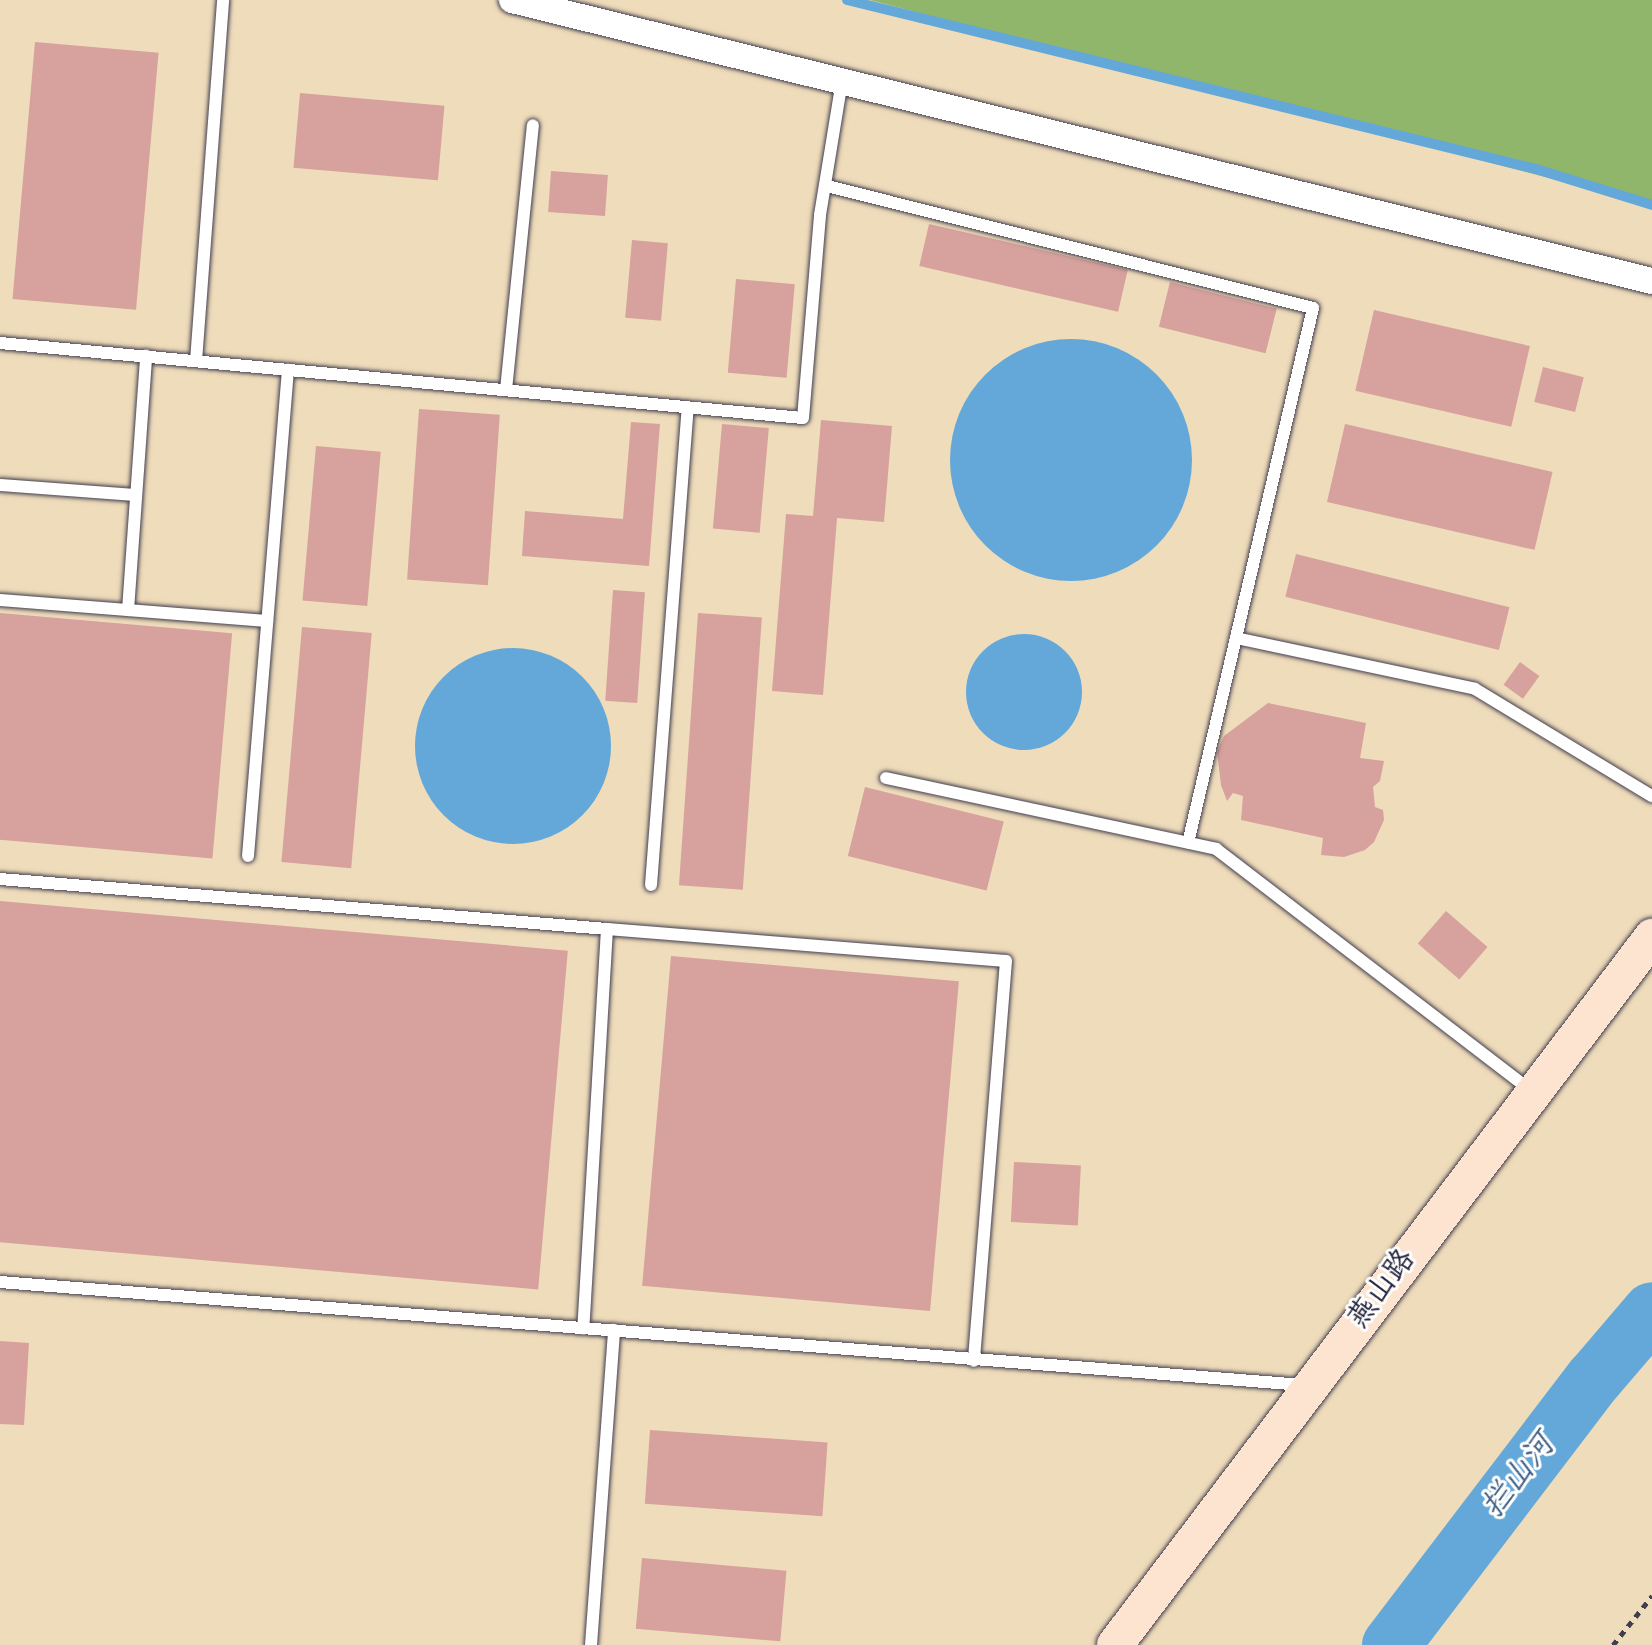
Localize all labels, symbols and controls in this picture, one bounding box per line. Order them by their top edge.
street label: 燕山路 [1343,1244,1425,1338]
water label: 拦山河 [1476,1428,1566,1528]

